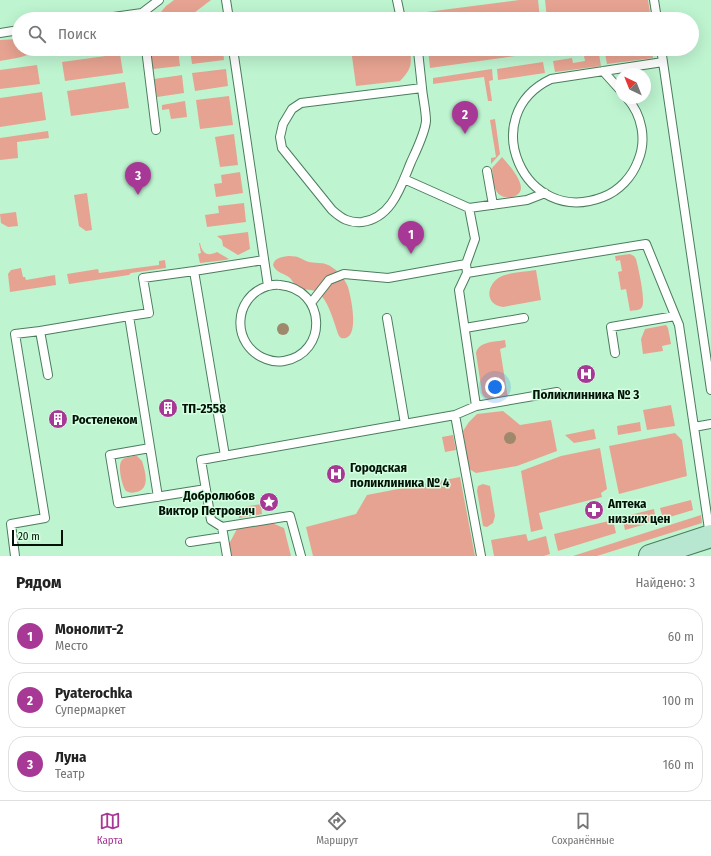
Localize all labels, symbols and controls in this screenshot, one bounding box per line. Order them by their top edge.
search box [12,12,699,56]
icon: search [26,23,48,45]
text: Поиск [58,25,96,43]
north arrow [615,68,651,104]
pin: 2 [452,101,478,134]
pin: 3 [125,162,151,195]
pin: 1 [398,221,424,254]
hospital icon: Поликлинника № 3 [575,363,597,385]
your location [485,377,505,397]
place label: Поликлинника № 3 [533,387,639,402]
building icon: ТП-2558 [157,397,179,419]
place label: ТП-2558 [182,401,226,416]
building icon: Ростелеком [47,408,69,430]
place label: Ростелеком [72,412,138,427]
place label: Городская поликлиника № 4 [350,460,450,490]
hospital icon: Городская поликлиника № 4 [325,463,347,485]
place label: Добролюбов Виктор Петрович [159,488,255,518]
place icon: Добролюбов Виктор Петрович [258,491,280,513]
place label: Аптека низких цен [607,496,670,526]
pharmacy icon: Аптека низких цен [583,499,605,521]
scale bar [12,528,63,547]
text: 20 m [18,530,40,543]
text: Рядом [16,572,61,593]
text: Найдено: 3 [635,575,695,590]
text: Монолит-2 [55,620,123,638]
text: 1 [27,629,33,644]
text: 60 m [668,629,694,644]
text: Место [55,638,88,653]
text: Pyaterochka [55,684,132,702]
text: 2 [27,693,33,708]
text: 100 m [662,693,694,708]
text: Супермаркет [55,702,126,717]
text: Луна [55,748,86,766]
text: 3 [27,757,33,772]
text: 160 m [663,757,694,772]
text: Театр [55,766,85,781]
tab: Карта [97,810,123,847]
tab: Маршрут [316,810,358,847]
tab: Сохранённые [552,810,614,847]

